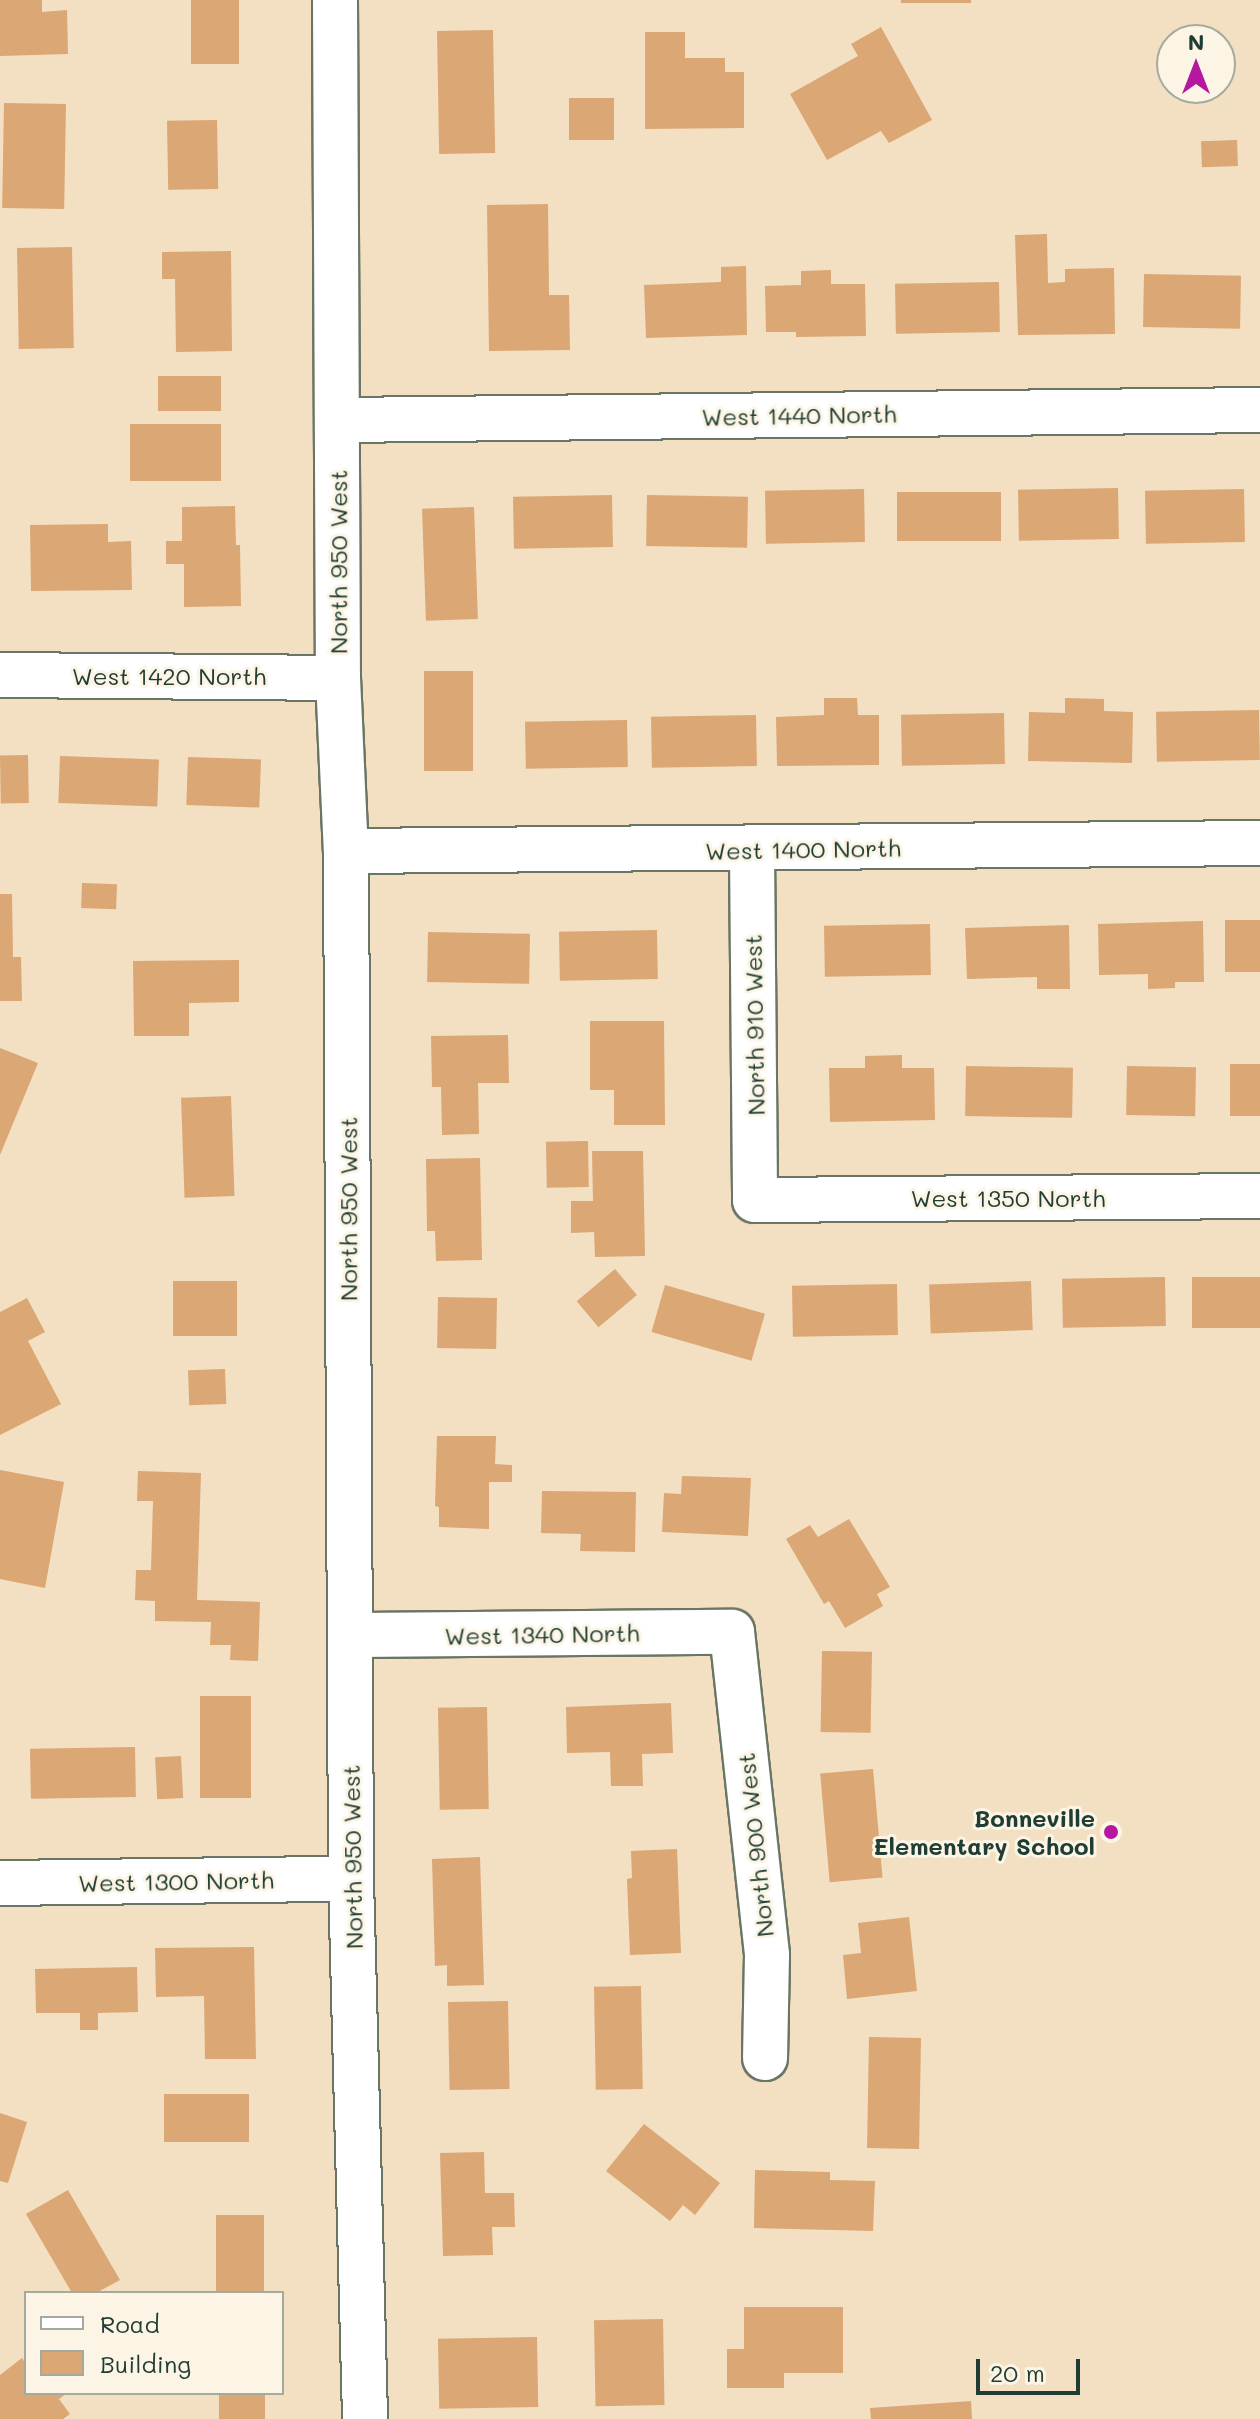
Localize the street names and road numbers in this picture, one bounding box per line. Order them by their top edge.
street label: West 1440 North [701,399,897,431]
street label: North 950 West [324,470,352,654]
street label: West 1420 North [72,662,266,690]
street label: West 1400 North [705,833,901,865]
street label: North 910 West [738,934,770,1116]
street label: North 950 West [334,1117,362,1301]
street label: West 1350 North [910,1184,1106,1212]
street label: West 1340 North [444,1618,640,1650]
street label: North 900 West [731,1751,779,1939]
street label: North 950 West [336,1764,368,1950]
street label: West 1300 North [78,1865,274,1897]

